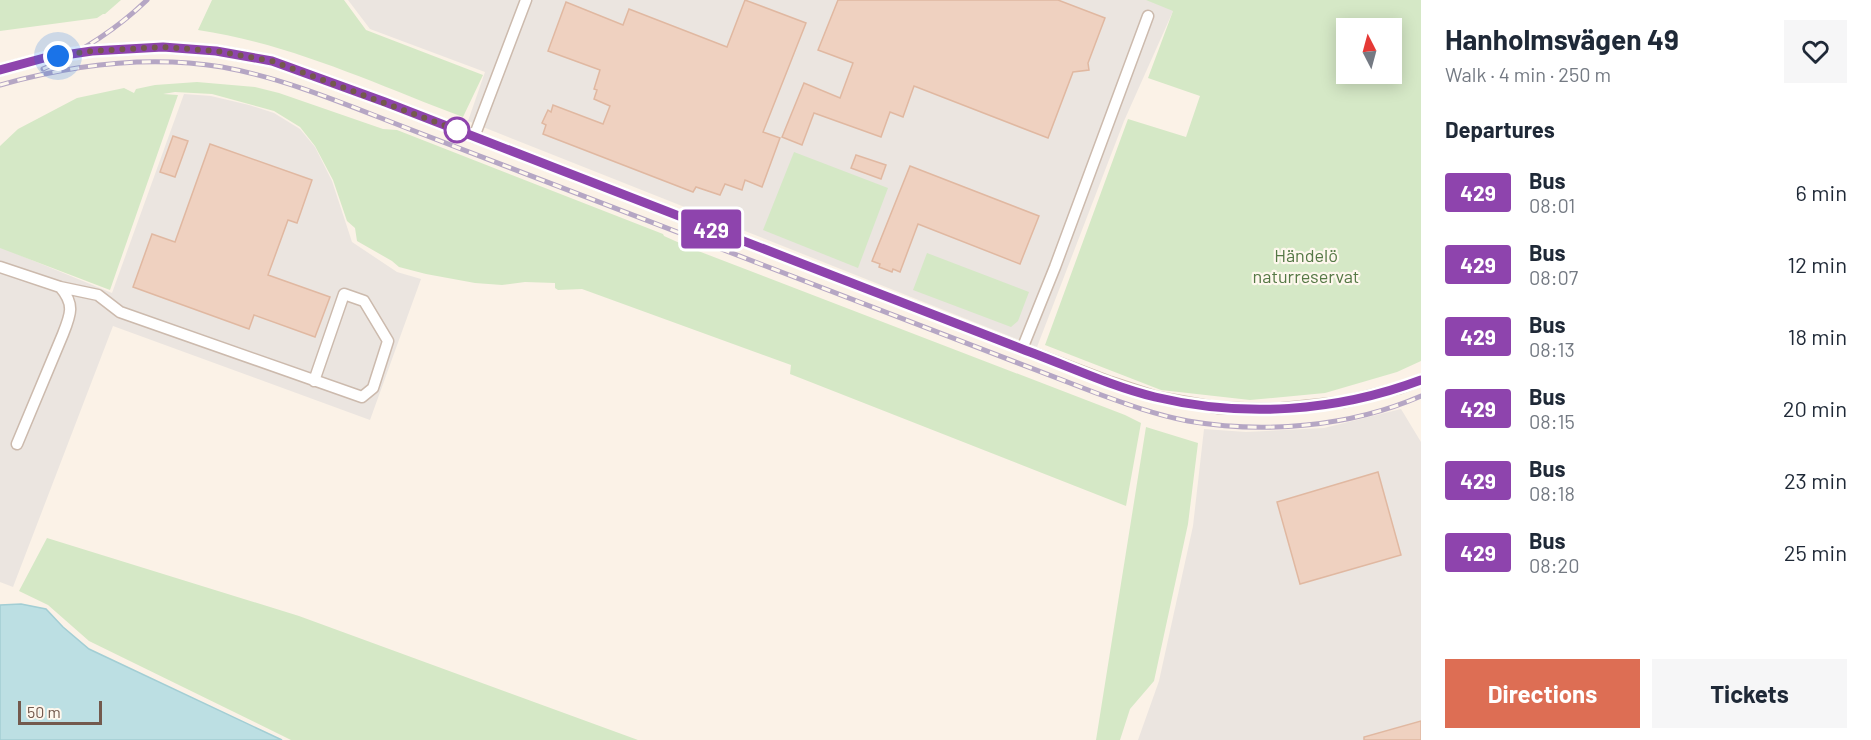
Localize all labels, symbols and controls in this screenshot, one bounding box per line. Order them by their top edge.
north arrow [1336,18,1402,84]
map controls [1336,18,1402,84]
button: heart [1784,20,1847,83]
text: Hanholmsvägen 49 [1445,22,1679,56]
your location [43,41,73,71]
text: Walk · 4 min · 250 m [1445,62,1611,86]
text: Departures [1445,116,1555,142]
unlabelled marker [444,117,470,143]
text: Bus [1529,167,1566,193]
text: 6 min [1796,179,1847,205]
text: 429 [1460,180,1496,205]
text: 08:01 [1529,193,1575,217]
line badge: 429 [676,210,746,248]
text: 429 [693,217,729,242]
text: Bus [1529,239,1566,265]
park label: Händelö naturreservat [1253,244,1359,287]
text: 12 min [1787,251,1847,277]
text: 429 [1460,252,1496,277]
text: 08:07 [1529,265,1578,289]
text: Bus [1529,311,1566,337]
text: 18 min [1788,323,1847,349]
text: 429 [1460,324,1496,349]
text: 08:13 [1529,337,1575,361]
text: Bus [1529,383,1566,409]
text: 20 min [1783,395,1847,421]
text: 429 [1460,396,1496,421]
text: 08:15 [1529,409,1575,433]
text: Bus [1529,455,1566,481]
text: 23 min [1784,467,1847,493]
text: 429 [1460,468,1496,493]
text: 08:18 [1529,481,1575,505]
text: Bus [1529,527,1566,553]
text: 25 min [1784,539,1847,565]
text: 429 [1460,540,1496,565]
text: 08:20 [1529,553,1580,577]
button: Directions [1445,659,1640,728]
button: Tickets [1652,659,1847,728]
scale bar [18,698,102,726]
text: 50 m [27,702,61,721]

